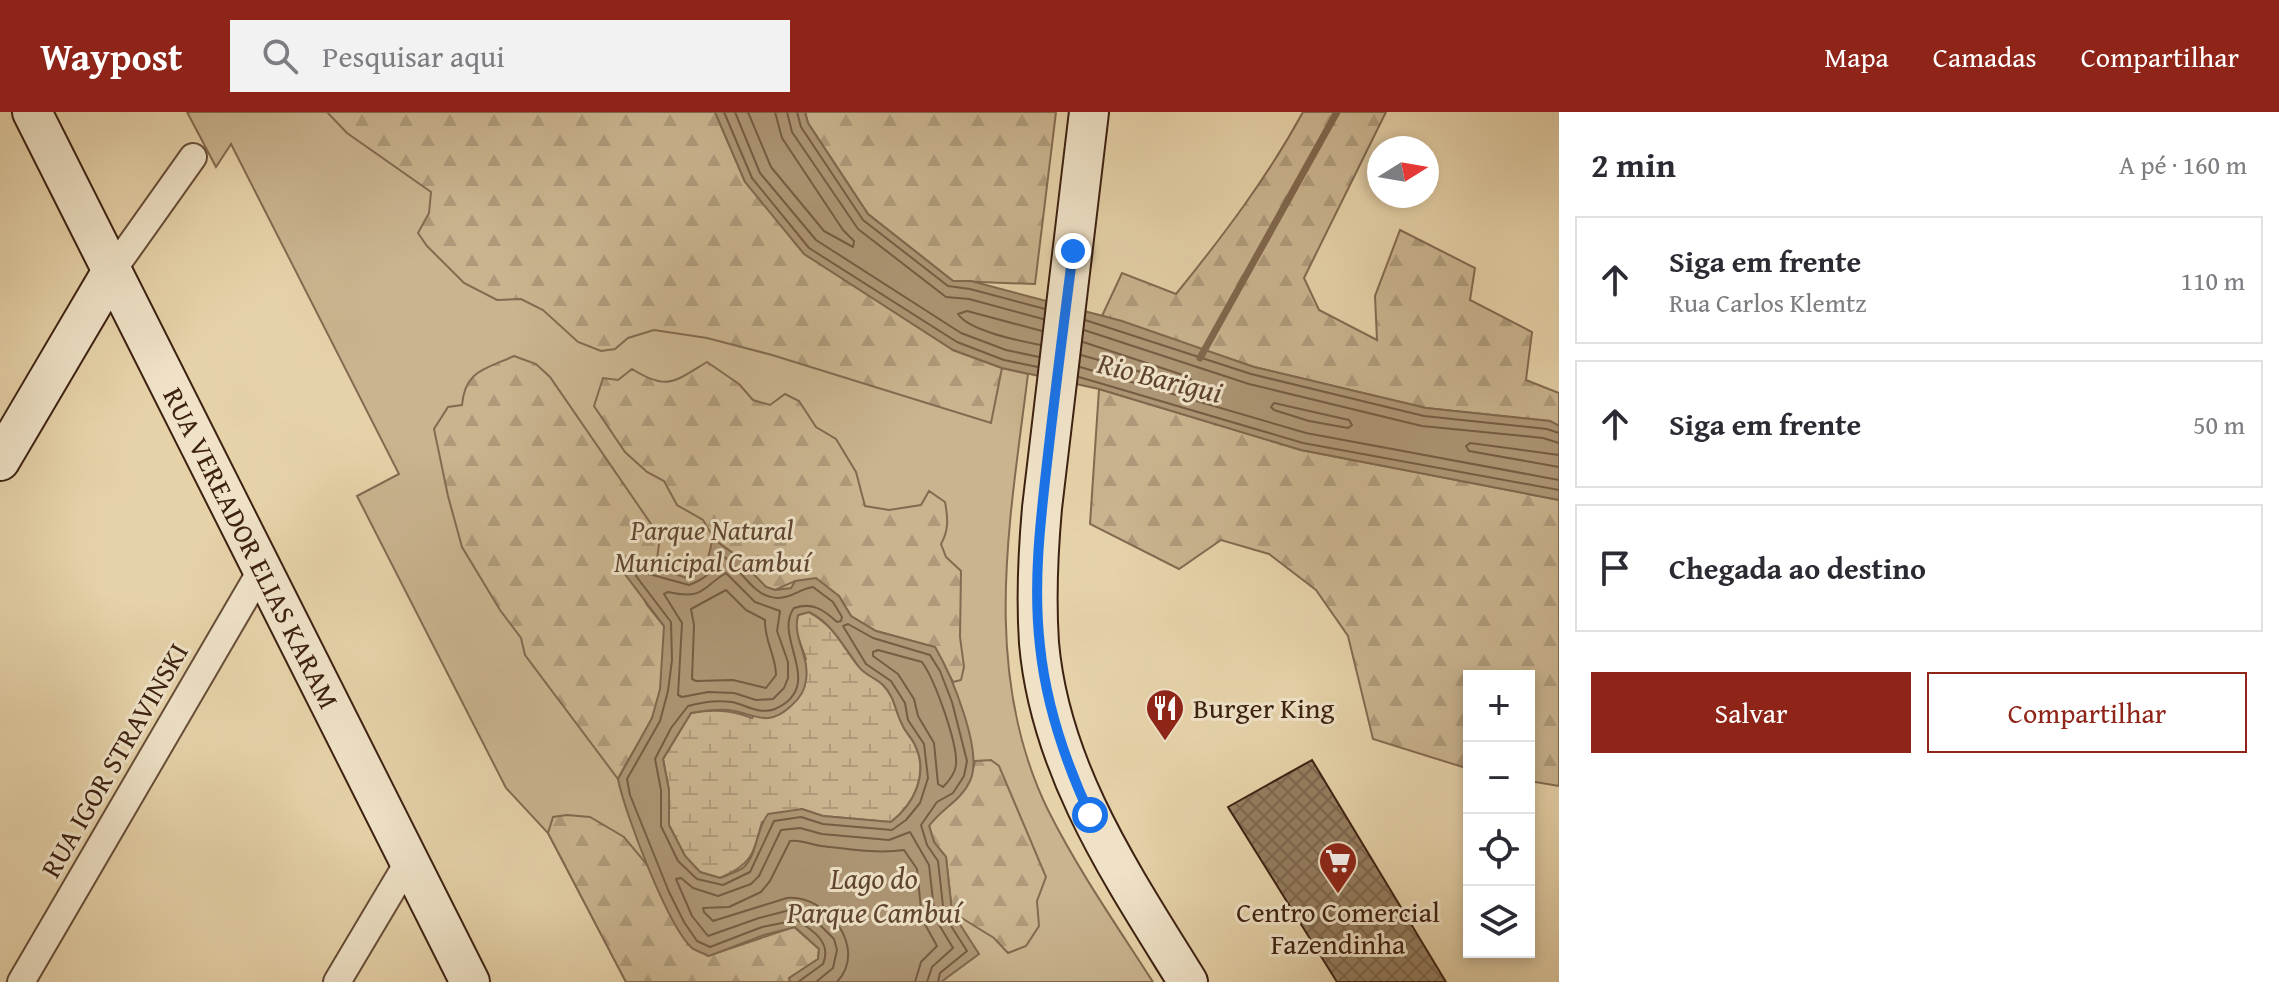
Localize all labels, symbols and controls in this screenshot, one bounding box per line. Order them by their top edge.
search box [230,20,790,92]
text: Waypost [40,28,182,84]
icon: search [258,34,302,78]
text: Pesquisar aqui [322,34,505,78]
text: Mapa [1824,36,1889,77]
text: Camadas [1933,36,2037,77]
text: Compartilhar [2081,36,2239,77]
north arrow [1367,136,1439,208]
text: 2 min [1591,140,1676,189]
text: A pé · 160 m [2119,145,2247,184]
route end [1055,233,1091,269]
text: Siga em frente [1669,239,1861,283]
icon: ahead [1593,258,1637,302]
text: 110 m [2180,261,2245,300]
text: Rua Carlos Klemtz [1669,283,1866,322]
water label: Rio Barigui [1092,340,1228,414]
street label: RUA VEREADOR ELIAS KARAM [154,380,350,716]
icon: ahead [1593,402,1637,446]
text: Siga em frente [1669,402,1861,446]
text: 50 m [2193,405,2245,444]
park label: Parque Natural Municipal Cambuí [614,509,813,582]
icon: arrive [1593,546,1637,590]
text: Chegada ao destino [1669,546,1926,590]
street label: RUA IGOR STRAVINSKI [30,635,198,885]
map controls [1463,670,1535,958]
button: + [1463,670,1535,742]
button: Salvar [1591,672,1911,753]
button: Compartilhar [1927,672,2247,753]
restaurant icon: Burger King [1144,687,1186,742]
place label: Burger King [1193,687,1334,728]
button: − [1463,742,1535,814]
route start [1072,797,1108,833]
button: locate [1463,814,1535,886]
supermarket icon: Centro Comercial Fazendinha [1317,840,1359,895]
water label: Lago do Parque Cambuí [786,856,964,934]
button: layers [1463,886,1535,958]
place label: Centro Comercial Fazendinha [1236,891,1440,964]

